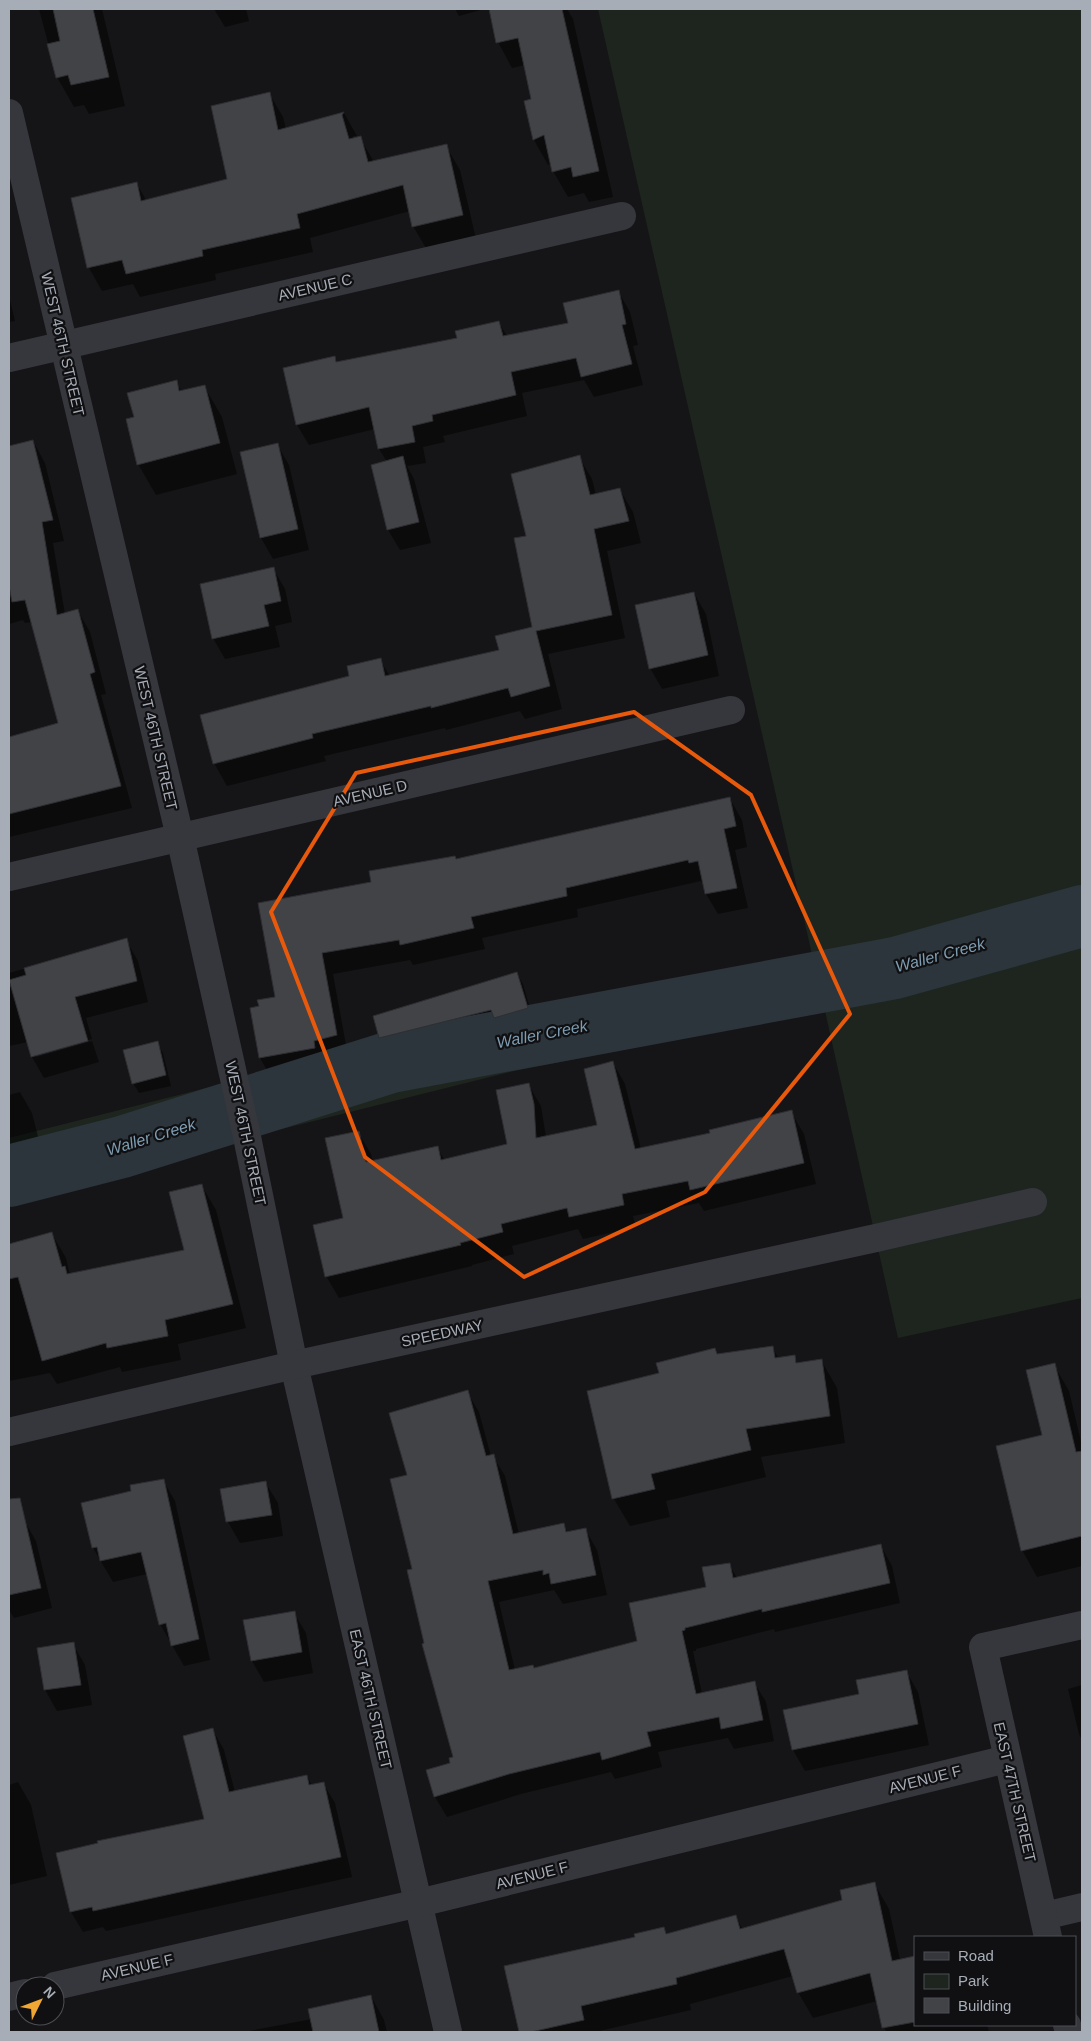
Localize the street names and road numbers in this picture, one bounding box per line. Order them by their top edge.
street label: WEST 46TH STREET [38,270,88,418]
street label: AVENUE C [276,270,354,304]
street label: WEST 46TH STREET [131,664,181,812]
street label: AVENUE D [331,776,409,810]
street label: WEST 46TH STREET [222,1059,270,1207]
street label: SPEEDWAY [399,1316,485,1350]
street label: EAST 46TH STREET [347,1627,395,1771]
street label: EAST 47TH STREET [991,1720,1039,1864]
street label: AVENUE F [887,1762,963,1796]
street label: AVENUE F [494,1858,570,1892]
street label: AVENUE F [99,1950,175,1984]

